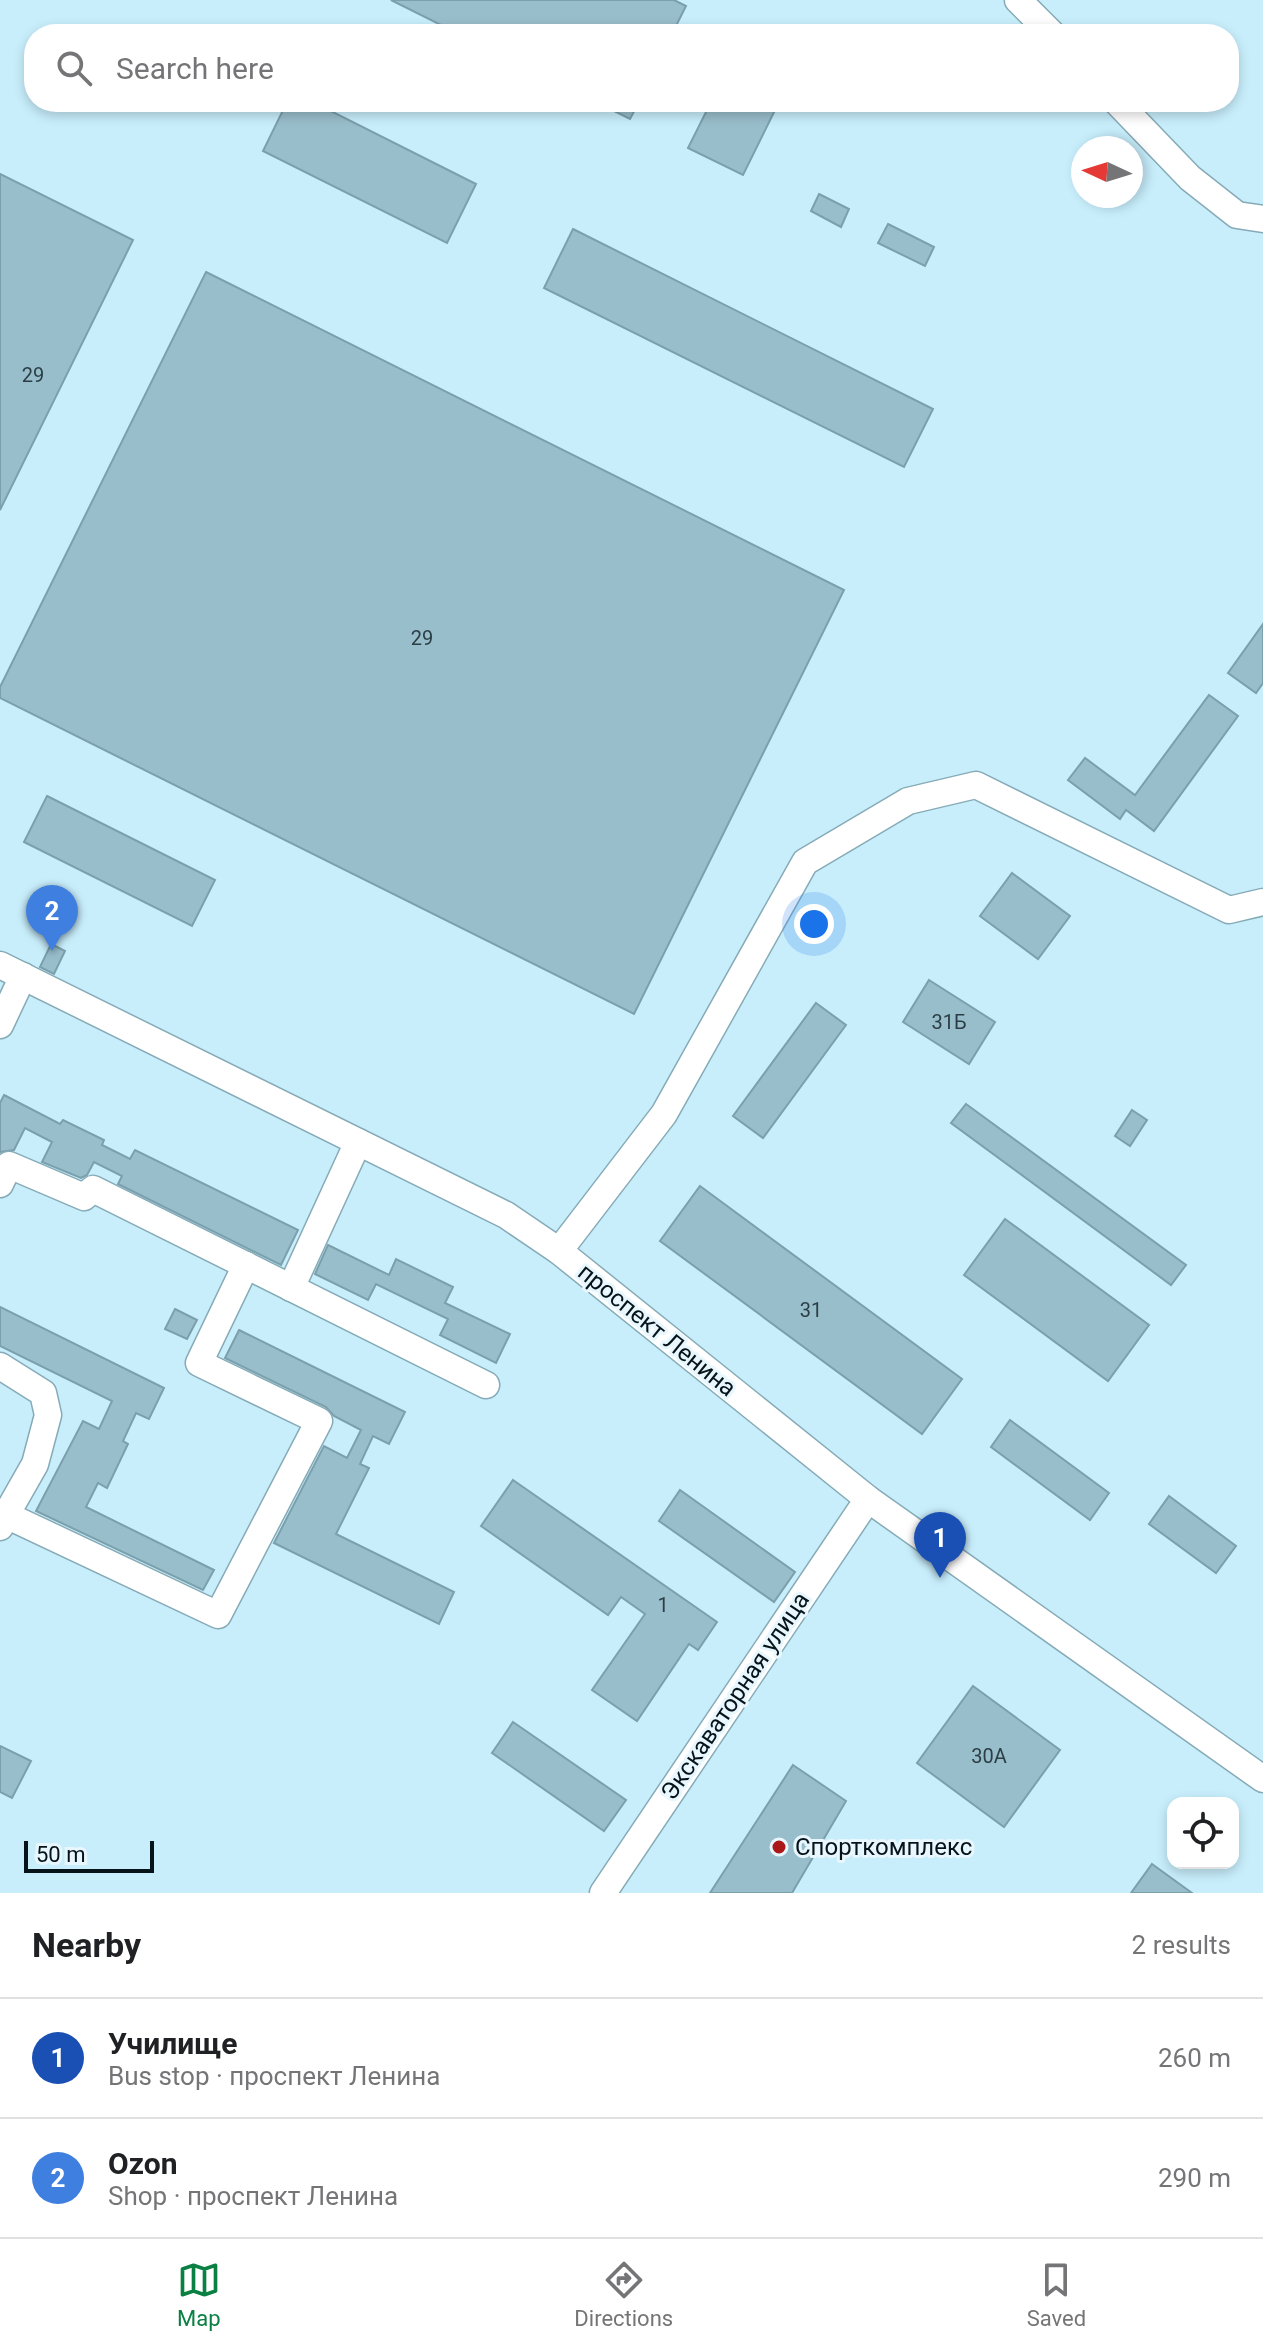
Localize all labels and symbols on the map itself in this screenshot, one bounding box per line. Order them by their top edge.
north arrow [1071,136,1143,208]
house number: 29 [22,363,44,387]
house number: 29 [411,626,433,650]
pin: 2 [26,885,78,951]
your location [794,904,834,944]
house number: 31Б [931,1010,967,1034]
street label: проспект Ленина [572,1258,742,1402]
house number: 31 [800,1298,822,1322]
pin: 1 [914,1512,966,1578]
street label: Экскаваторная улица [655,1587,815,1805]
house number: 1 [657,1593,669,1617]
house number: 30А [971,1744,1007,1768]
place label: Спорткомплекс [795,1833,972,1861]
scale bar [24,1837,154,1873]
marker: Спорткомплекс [770,1838,788,1856]

